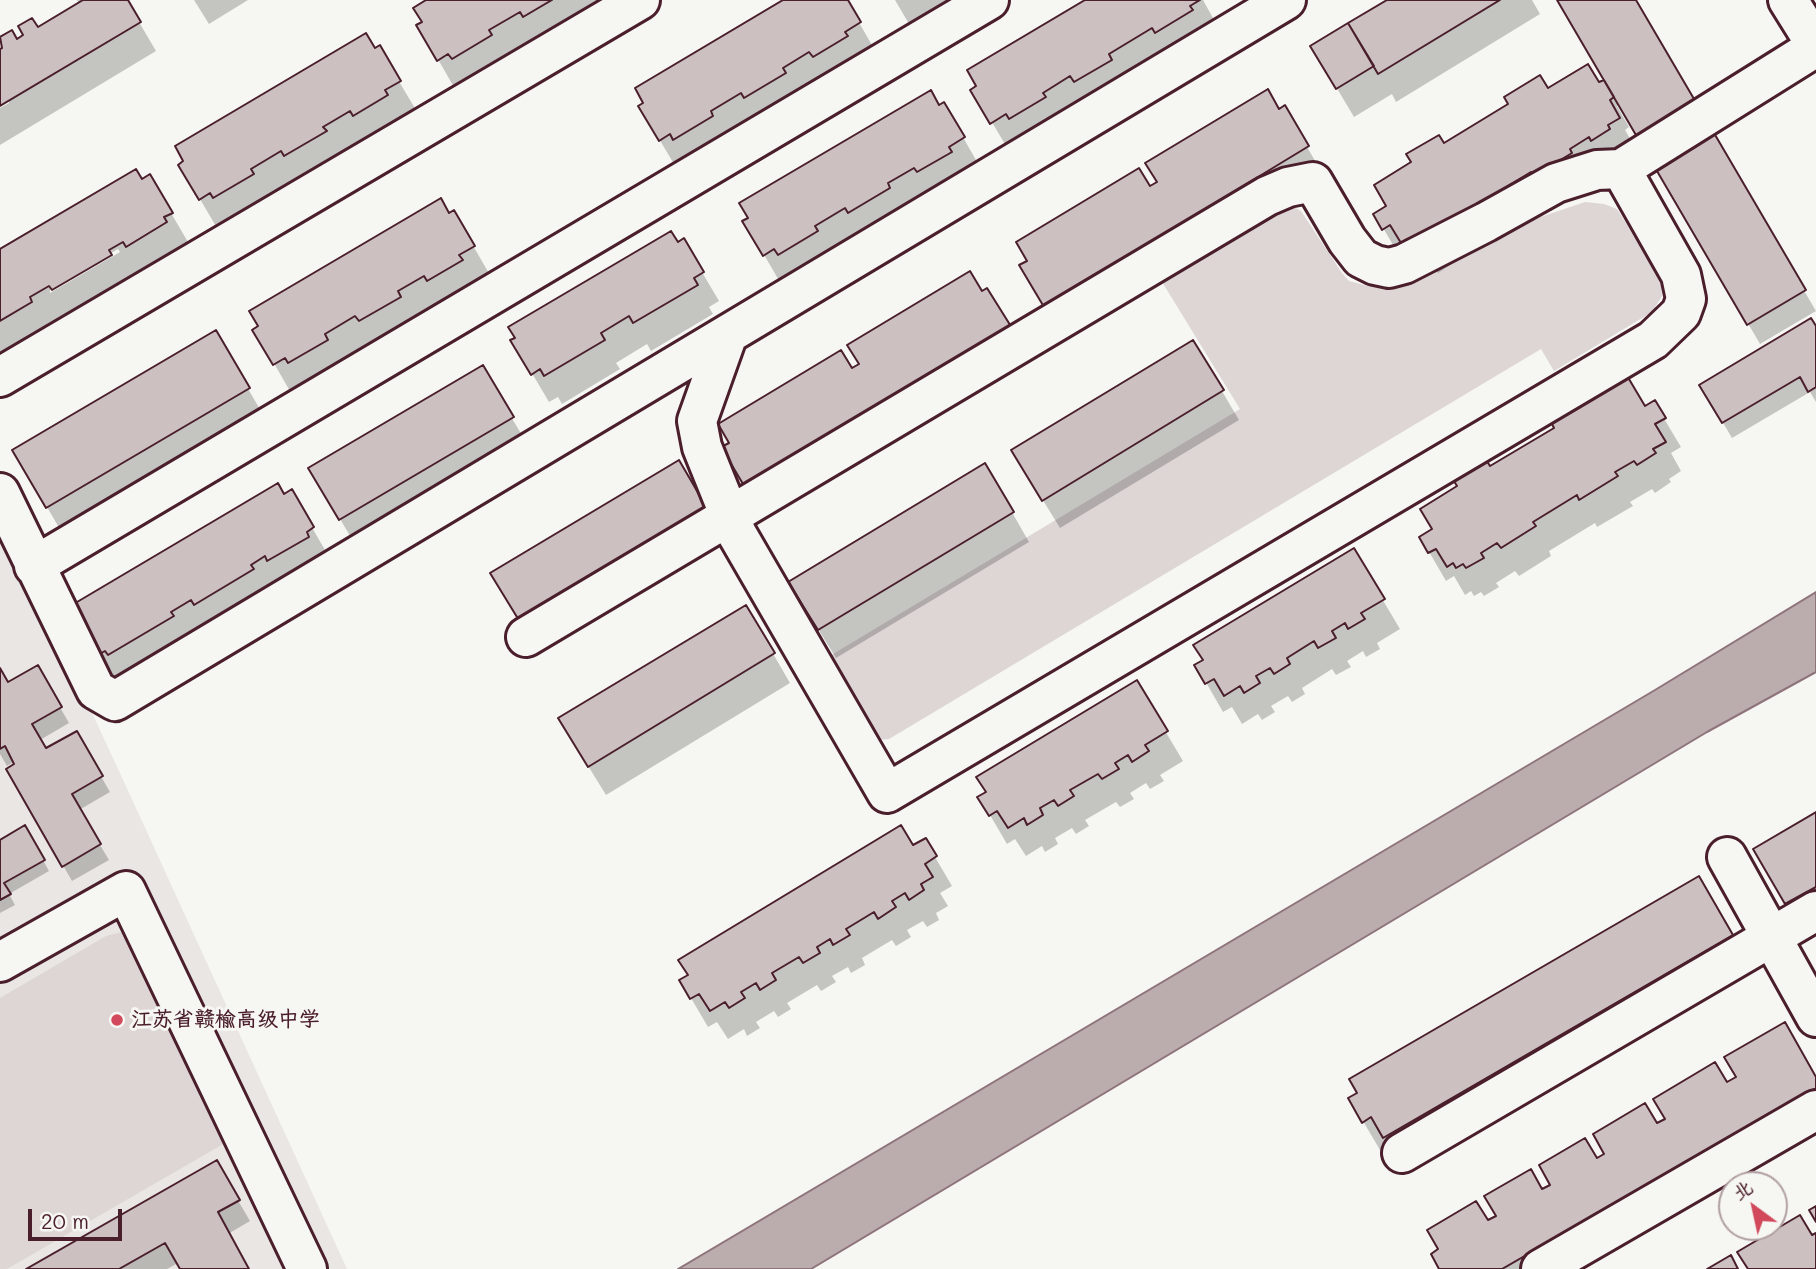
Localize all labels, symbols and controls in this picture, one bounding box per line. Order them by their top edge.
place label: 江苏省赣榆高级中学 [131,1007,320,1033]
marker: 江苏省赣榆高级中学 [109,1012,125,1028]
north arrow [1718,1171,1788,1241]
text: 北 [1728,1174,1757,1205]
scale bar [32,1196,126,1240]
text: 20 m [41,1207,89,1234]

